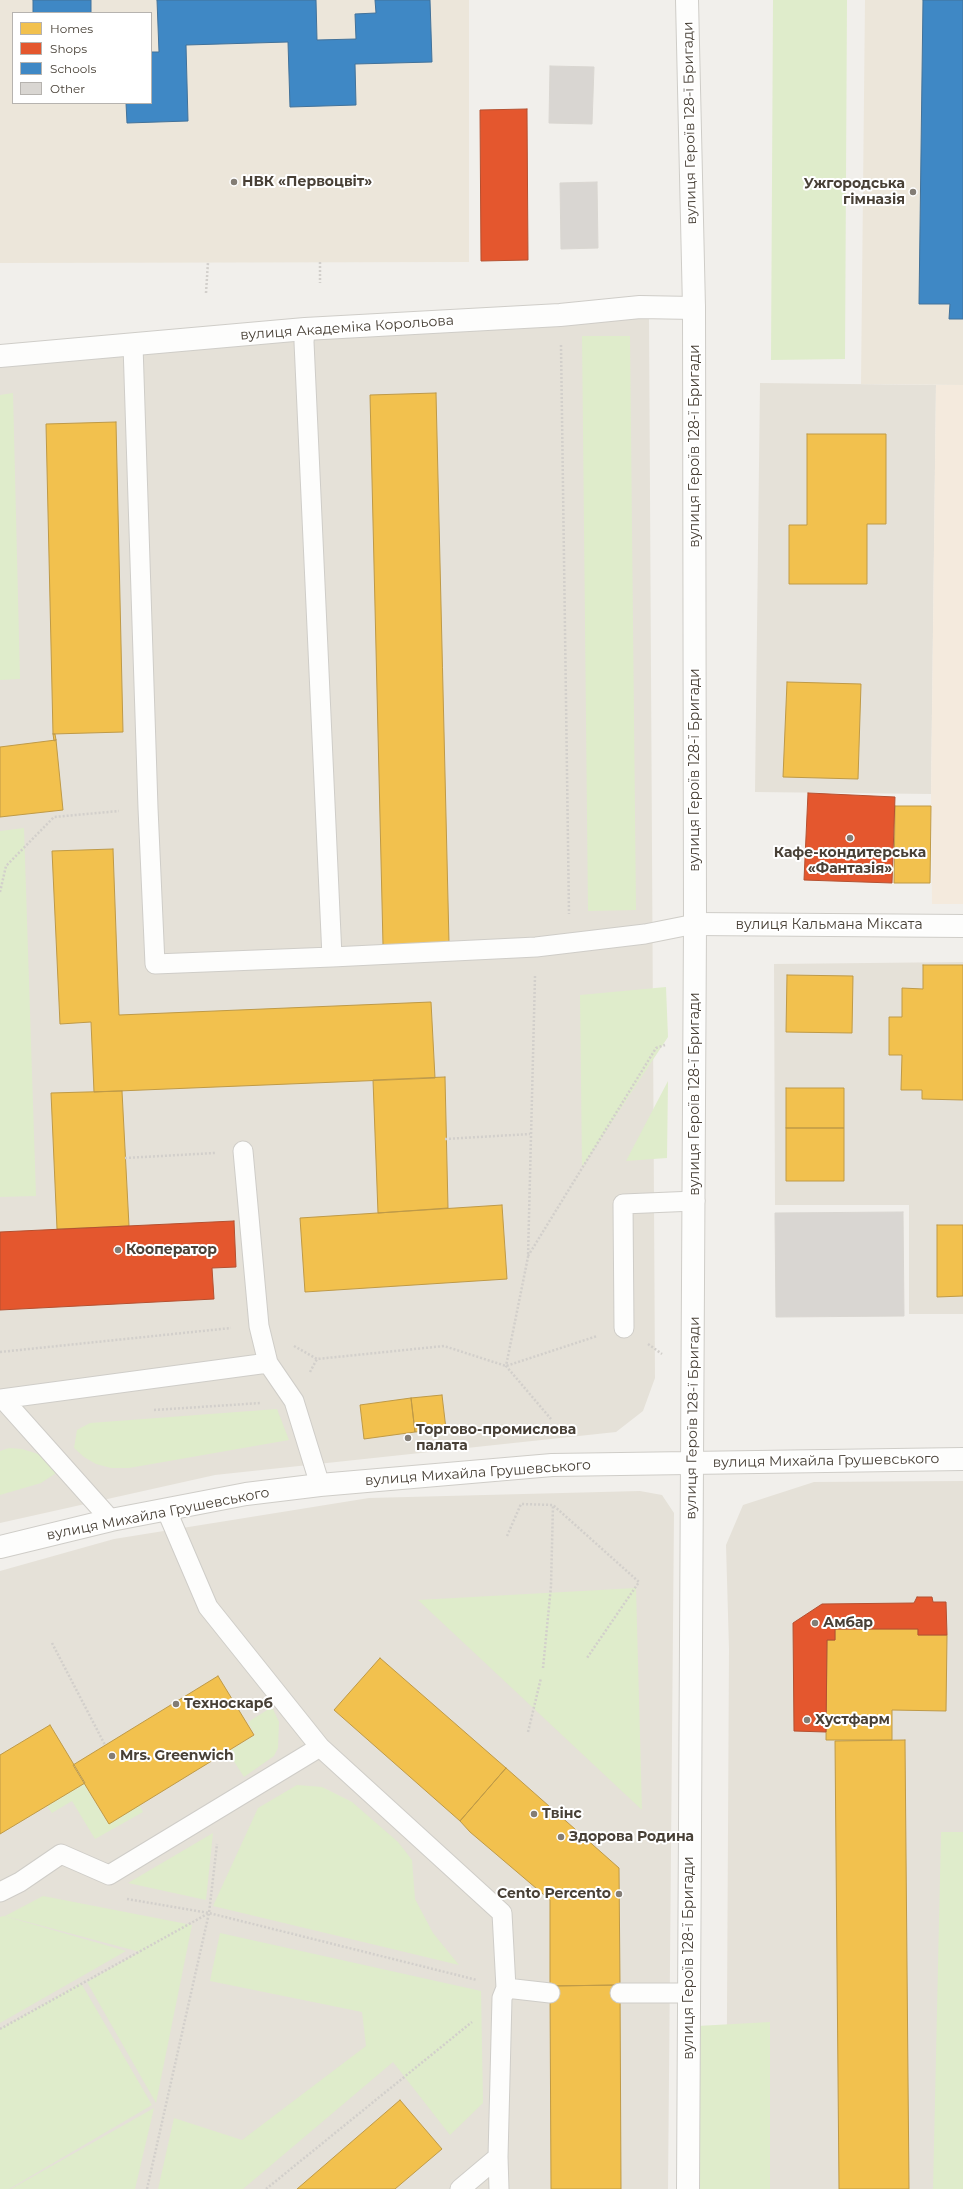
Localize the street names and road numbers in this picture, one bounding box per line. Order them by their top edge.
street label: вулиця Героїв 128-ї Бригади [680,21,700,225]
street label: вулиця Академіка Корольова [240,312,454,344]
street label: вулиця Героїв 128-ї Бригади [687,344,703,548]
street label: вулиця Героїв 128-ї Бригади [687,668,703,872]
street label: вулиця Кальмана Міксата [735,917,923,933]
street label: вулиця Героїв 128-ї Бригади [687,992,703,1196]
street label: вулиця Героїв 128-ї Бригади [683,1316,703,1520]
street label: вулиця Михайла Грушевського [713,1451,939,1471]
street label: вулиця Михайла Грушевського [364,1457,592,1489]
street label: вулиця Михайла Грушевського [45,1484,271,1544]
street label: вулиця Героїв 128-ї Бригади [681,1856,697,2060]

